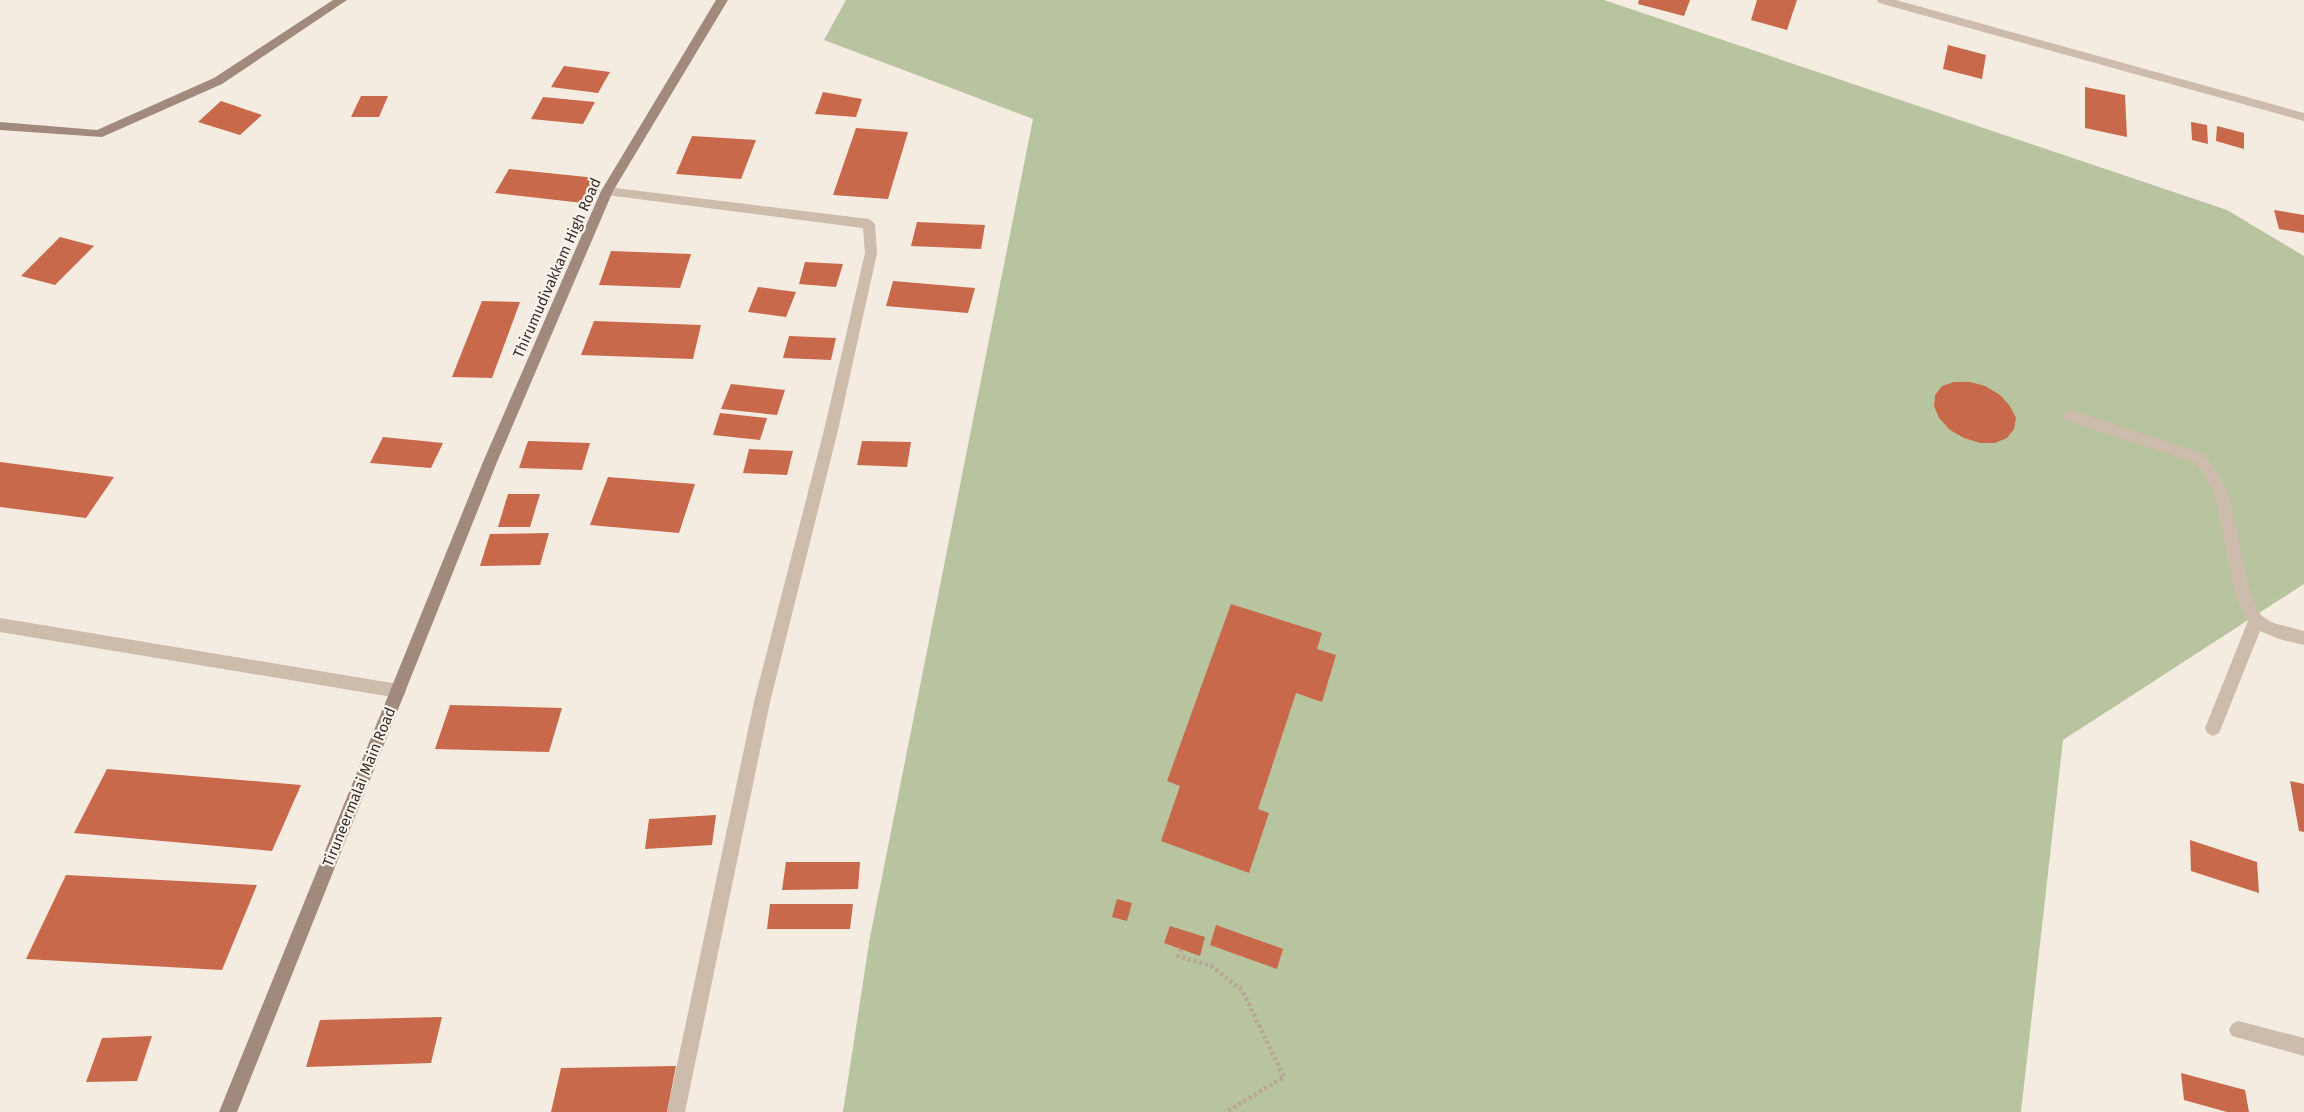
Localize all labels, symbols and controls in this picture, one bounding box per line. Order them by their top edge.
street label: Thirumudivakkam High Road [509,175,605,361]
street label: Tiruneermalai Main Road [319,705,399,869]

